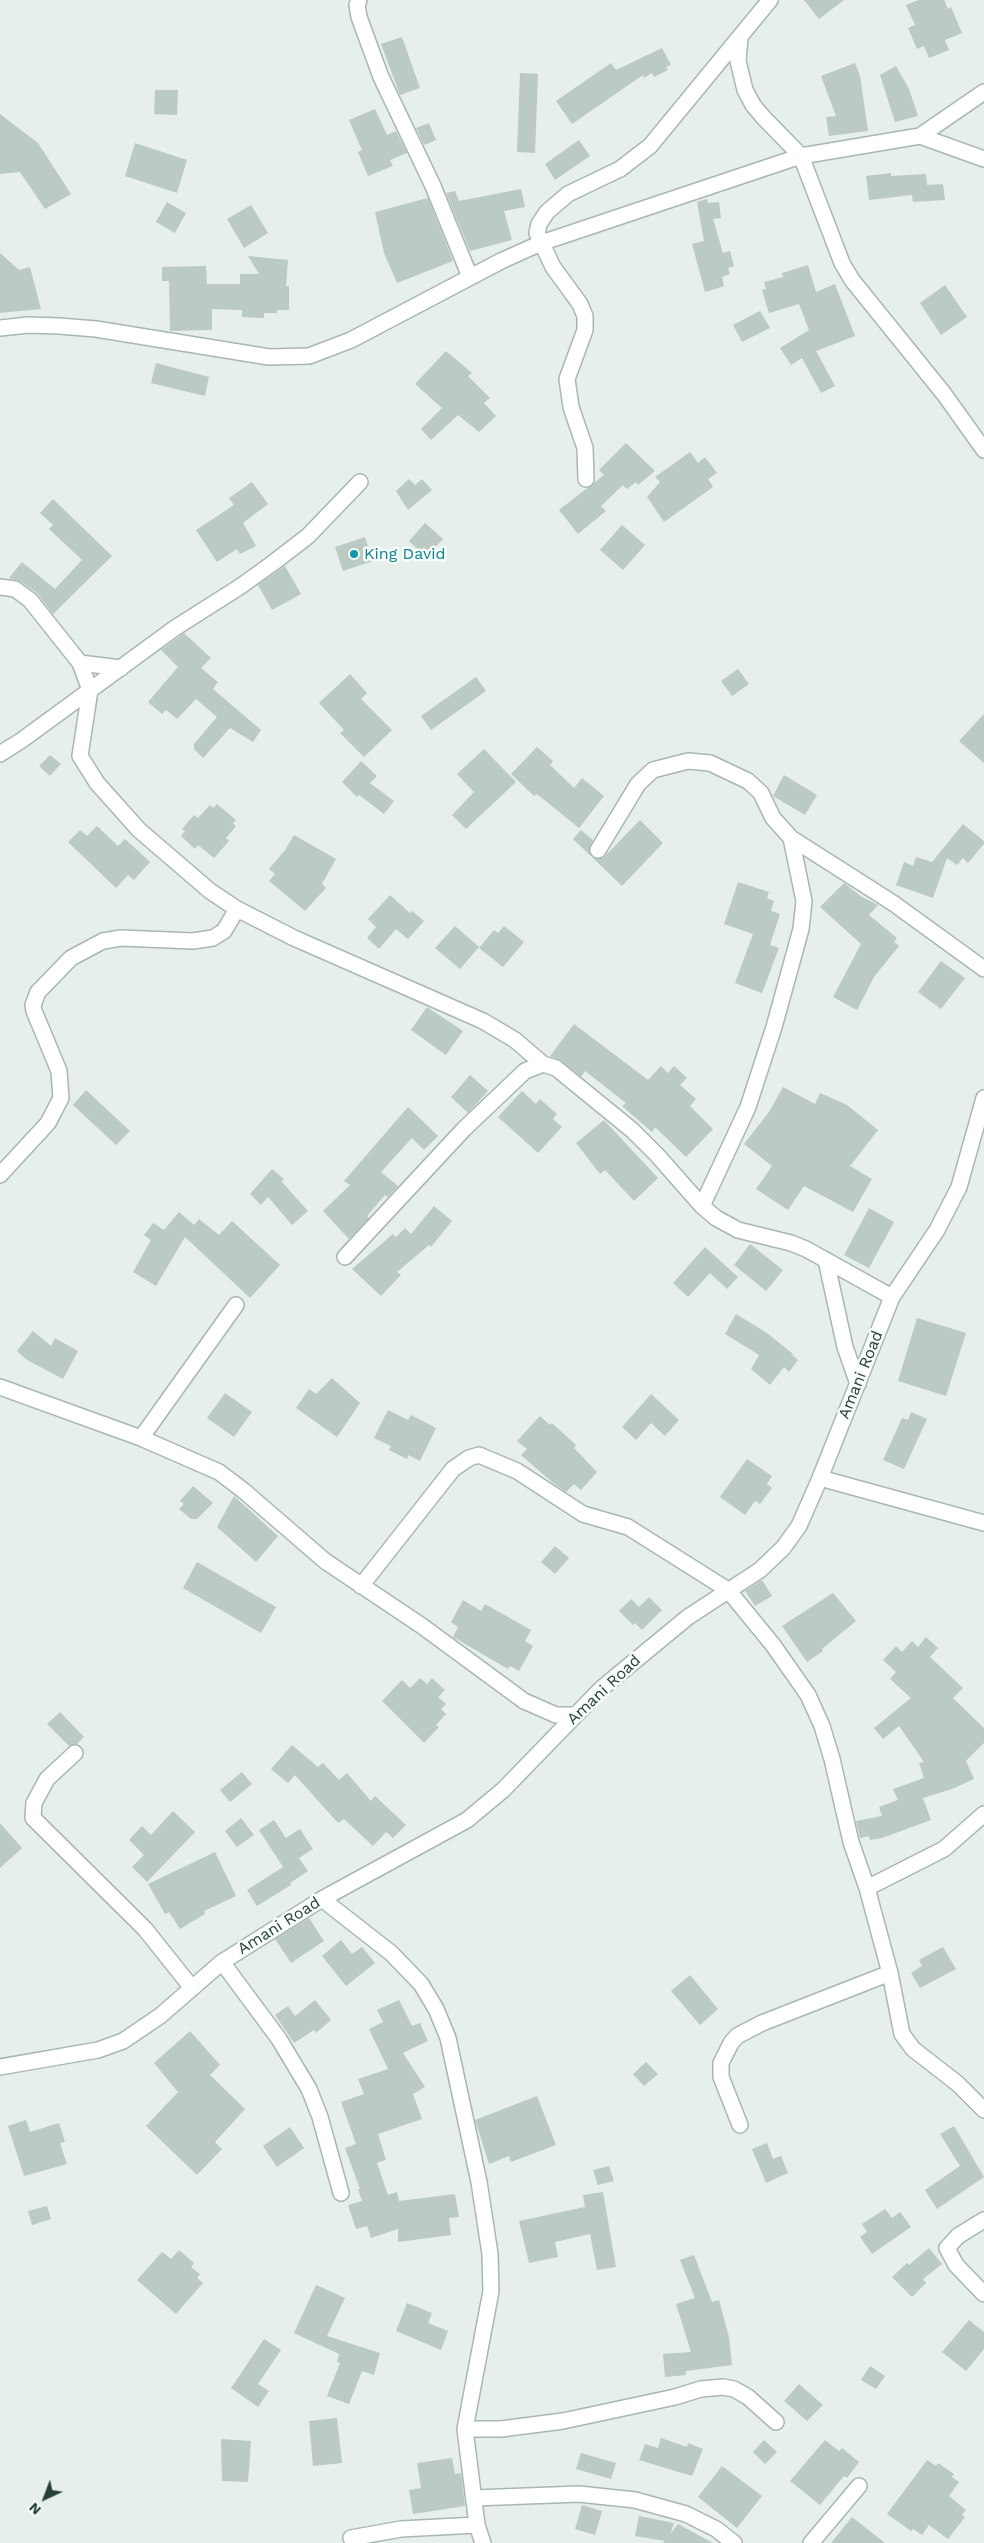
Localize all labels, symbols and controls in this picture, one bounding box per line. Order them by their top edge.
place label: King David [364,544,446,564]
marker: King David [348,548,360,560]
street label: Amani Road [835,1328,887,1422]
street label: Amani Road [563,1651,645,1729]
street label: Amani Road [234,1893,324,1959]
north arrow [20,2473,70,2523]
text: N [26,2500,44,2518]

